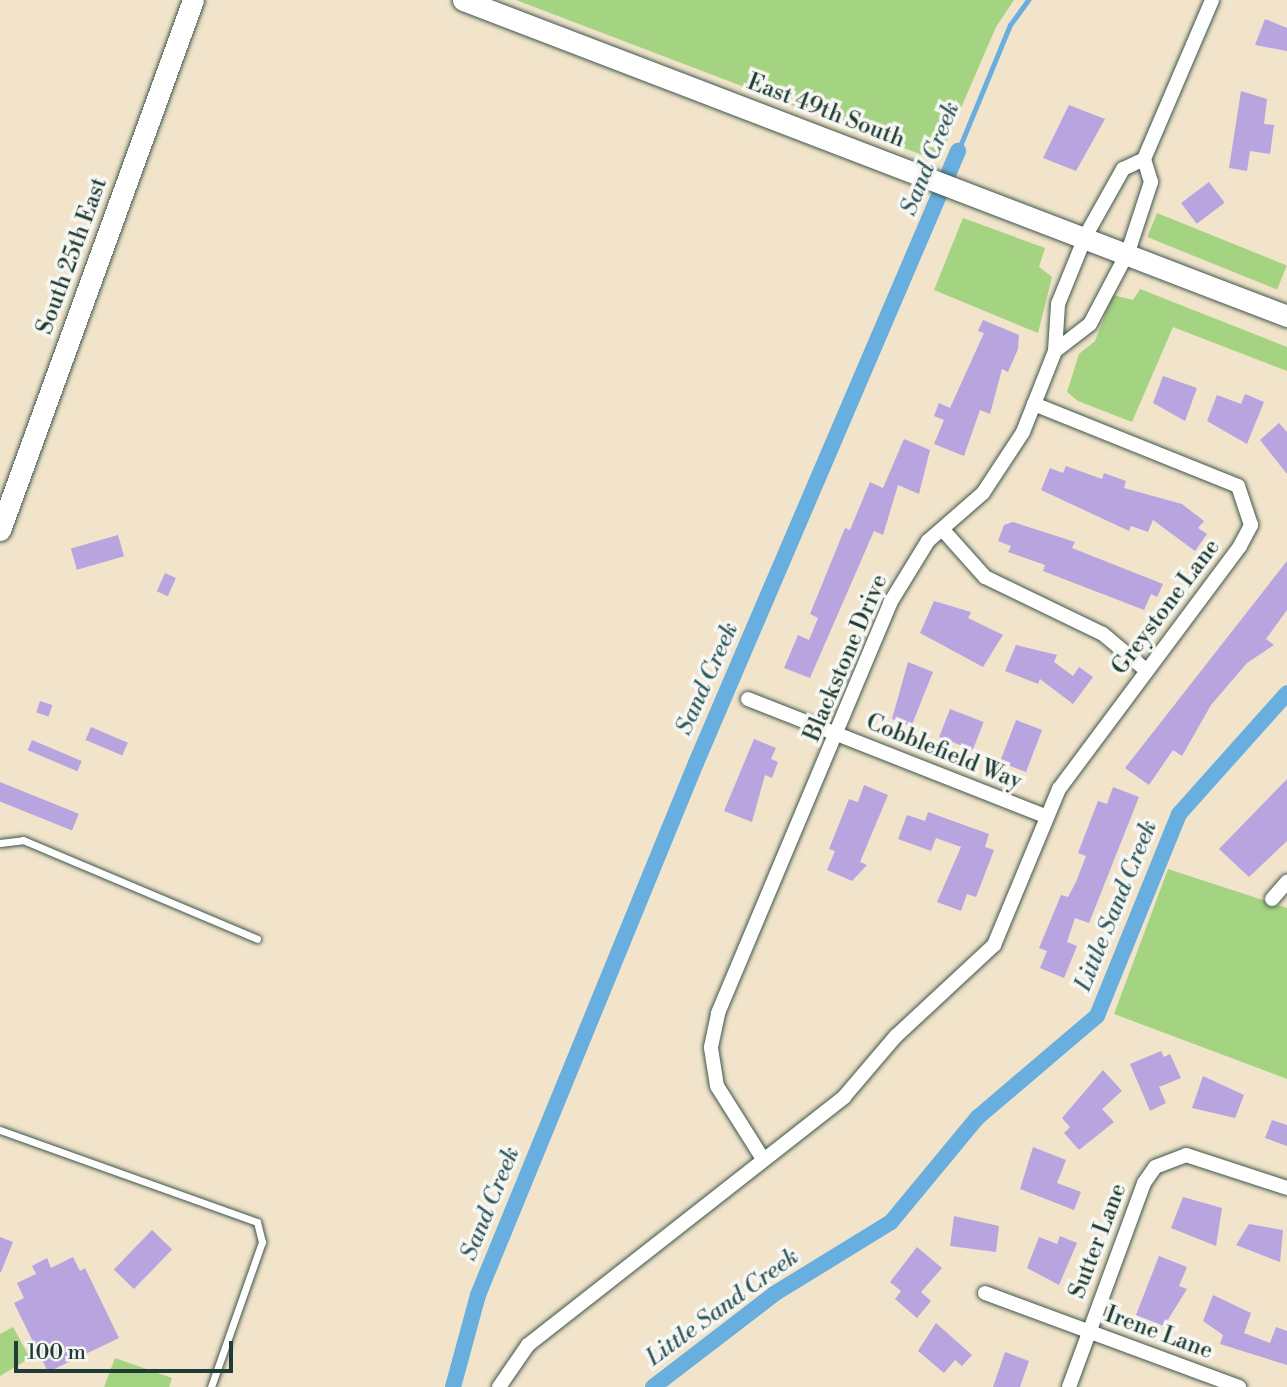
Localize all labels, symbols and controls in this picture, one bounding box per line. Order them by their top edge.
street label: East 49th South [743,68,909,154]
water label: Sand Creek [895,98,967,220]
street label: South 25th East [31,174,113,338]
street label: Greystone Lane [1106,534,1226,680]
street label: Blackstone Drive [798,570,894,746]
water label: Sand Creek [670,618,746,740]
street label: Cobblefield Way [862,708,1026,796]
water label: Little Sand Creek [1070,816,1164,996]
water label: Sand Creek [455,1143,527,1265]
street label: Sutter Lane [1063,1180,1133,1302]
water label: Little Sand Creek [641,1243,805,1373]
street label: Irene Lane [1102,1301,1216,1365]
scale bar [18,1328,236,1372]
text: 100 m [27,1340,86,1366]

